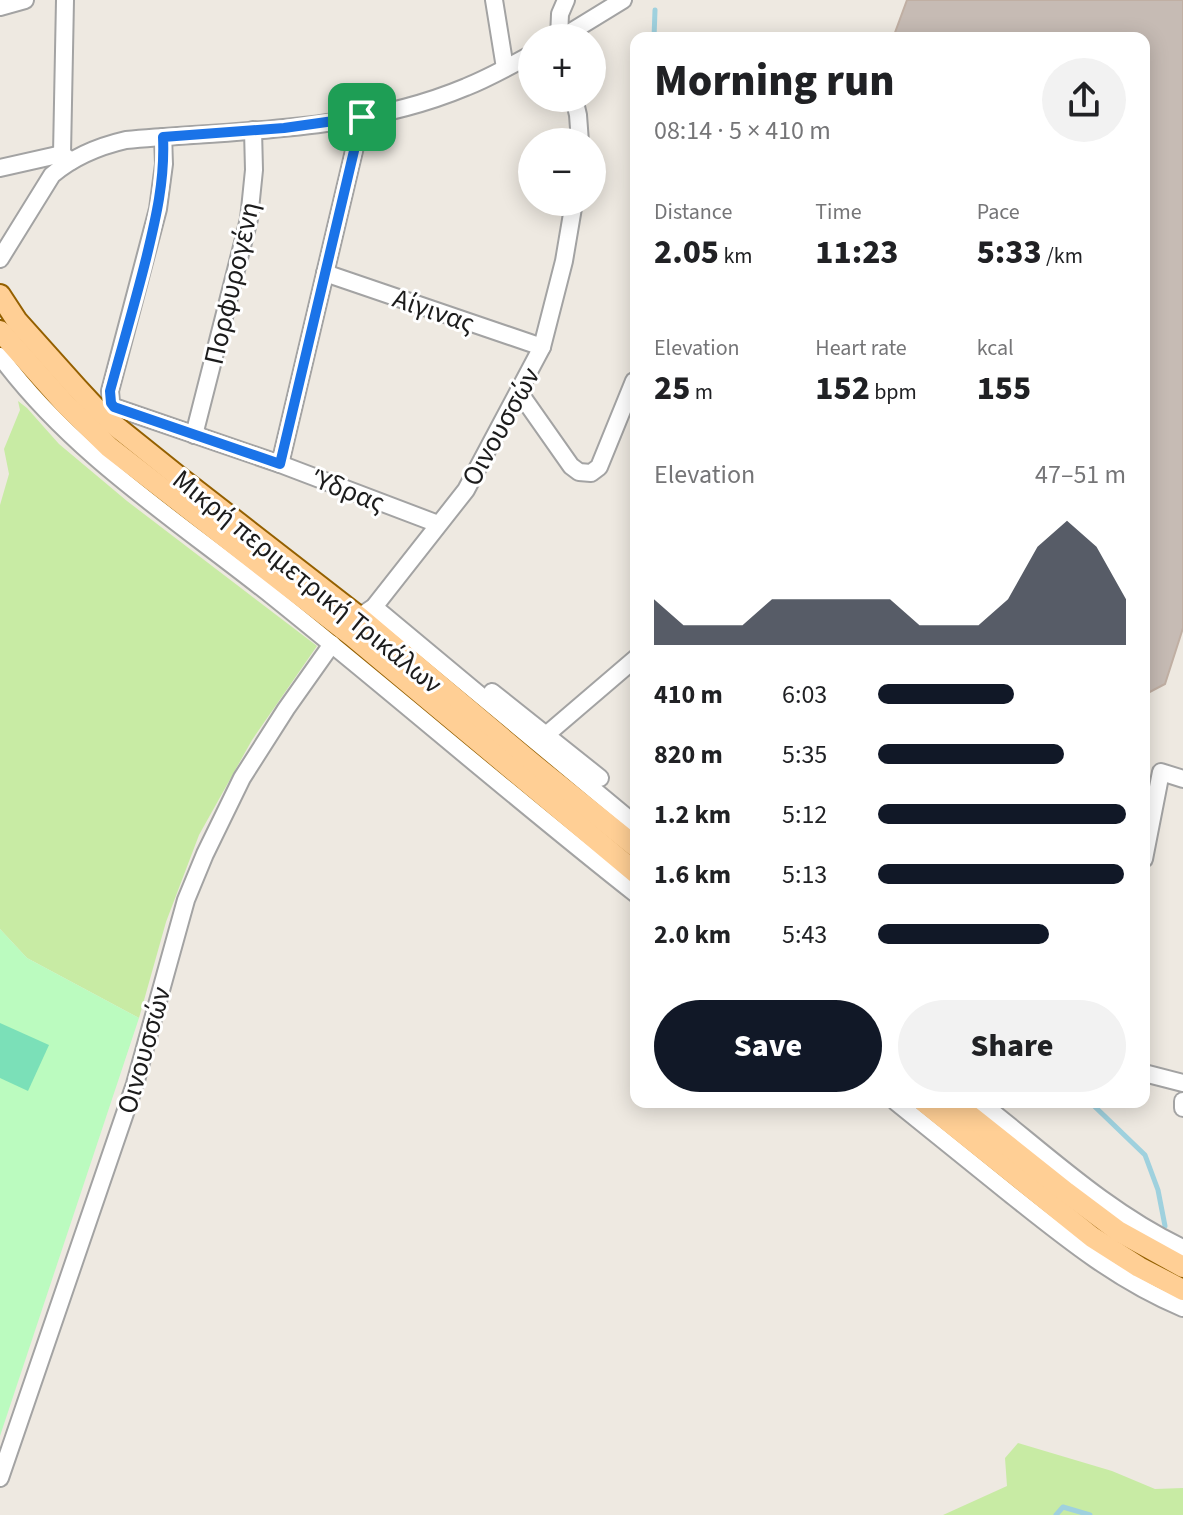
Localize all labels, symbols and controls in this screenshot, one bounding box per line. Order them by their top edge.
map controls [518,24,606,216]
button: + [518,24,606,112]
text: Morning run [654,50,895,113]
button: share [1042,58,1126,142]
pin [328,83,396,151]
icon: arrive [340,95,384,139]
text: 08:14 · 5 × 410 m [654,112,831,149]
button: − [518,128,606,216]
text: Distance [654,196,732,228]
text: Time [815,196,862,228]
text: Pace [977,196,1020,228]
street label: Πορφυρογένη [194,198,270,369]
text: 2.05 [654,228,719,277]
text: 11:23 [815,228,899,277]
text: 5:33 [977,228,1042,277]
text: km [719,240,753,272]
text: /km [1042,240,1083,272]
street label: Αίγινας [387,278,480,344]
text: Elevation [654,332,740,364]
text: Heart rate [815,332,907,364]
text: kcal [977,332,1014,364]
street label: Οινουσσών [452,360,550,493]
text: 25 [654,364,690,413]
text: 152 [815,364,870,413]
text: 155 [977,364,1031,413]
text: m [690,376,713,408]
text: bpm [870,376,917,408]
text: Elevation [654,456,755,493]
text: 47–51 m [1035,456,1126,493]
street label: Ύδρας [306,459,390,523]
street label: Μικρή περιμετρική Τρικάλων [164,460,451,703]
text: 410 m [654,676,723,713]
text: 6:03 [782,676,827,713]
text: 820 m [654,736,723,773]
text: 5:35 [782,736,827,773]
text: 1.2 km [654,796,731,833]
text: 5:12 [782,796,827,833]
text: 1.6 km [654,856,731,893]
text: 5:13 [782,856,827,893]
text: 2.0 km [654,916,731,953]
text: 5:43 [782,916,827,953]
street label: Οινουσσών [107,982,181,1118]
button: Save [654,1000,882,1092]
button: Share [898,1000,1126,1092]

